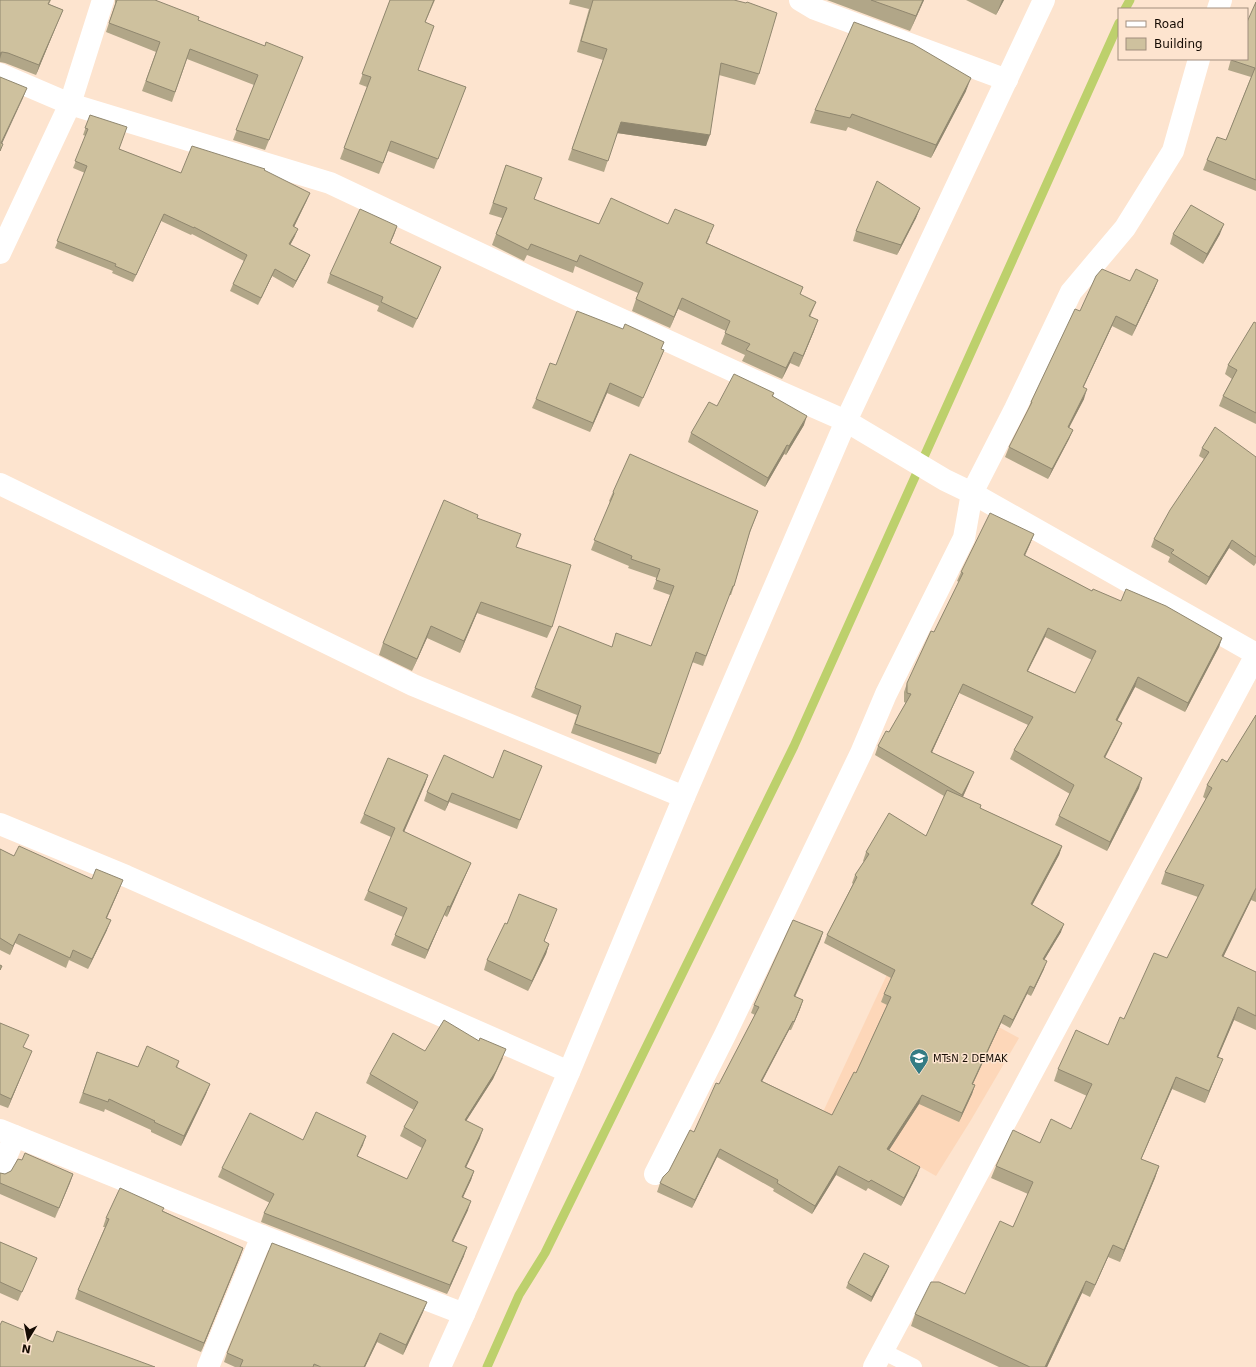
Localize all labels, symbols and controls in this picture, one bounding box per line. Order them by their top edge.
legend [1118,8,1248,60]
text: Road [1154,17,1184,31]
text: Building [1154,37,1203,51]
school or university icon: MTsN 2 DEMAK [908,1047,930,1075]
place label: MTsN 2 DEMAK [933,1053,1008,1064]
north arrow [8,1319,48,1359]
text: N [21,1341,32,1356]

